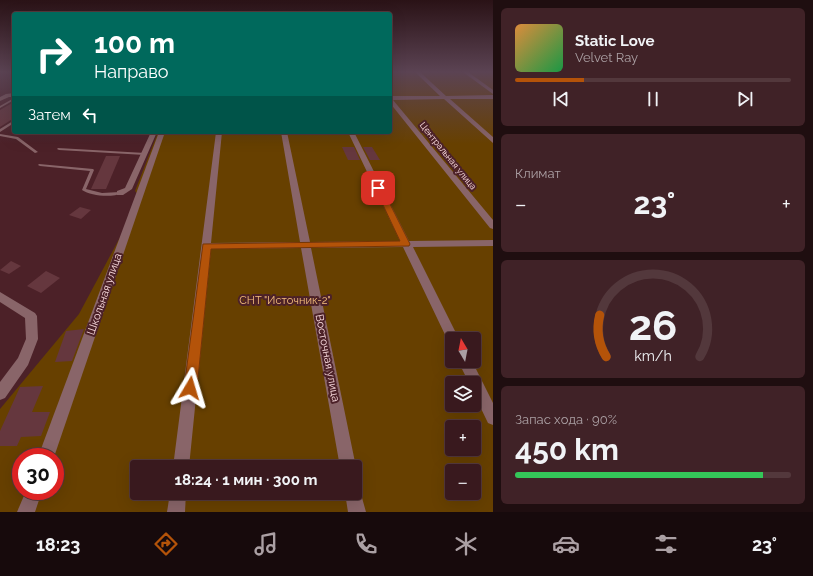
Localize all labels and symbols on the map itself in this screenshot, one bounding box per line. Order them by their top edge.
street label: Центральная улица [418,120,478,192]
pin [361,171,395,205]
street label: Школьная улица [84,251,125,337]
park label: СНТ "Источник-2" [239,294,331,307]
street label: Восточная улица [313,313,342,403]
north arrow [445,332,481,368]
position arrow [169,367,211,409]
speed limit sign: 30 [12,448,64,500]

